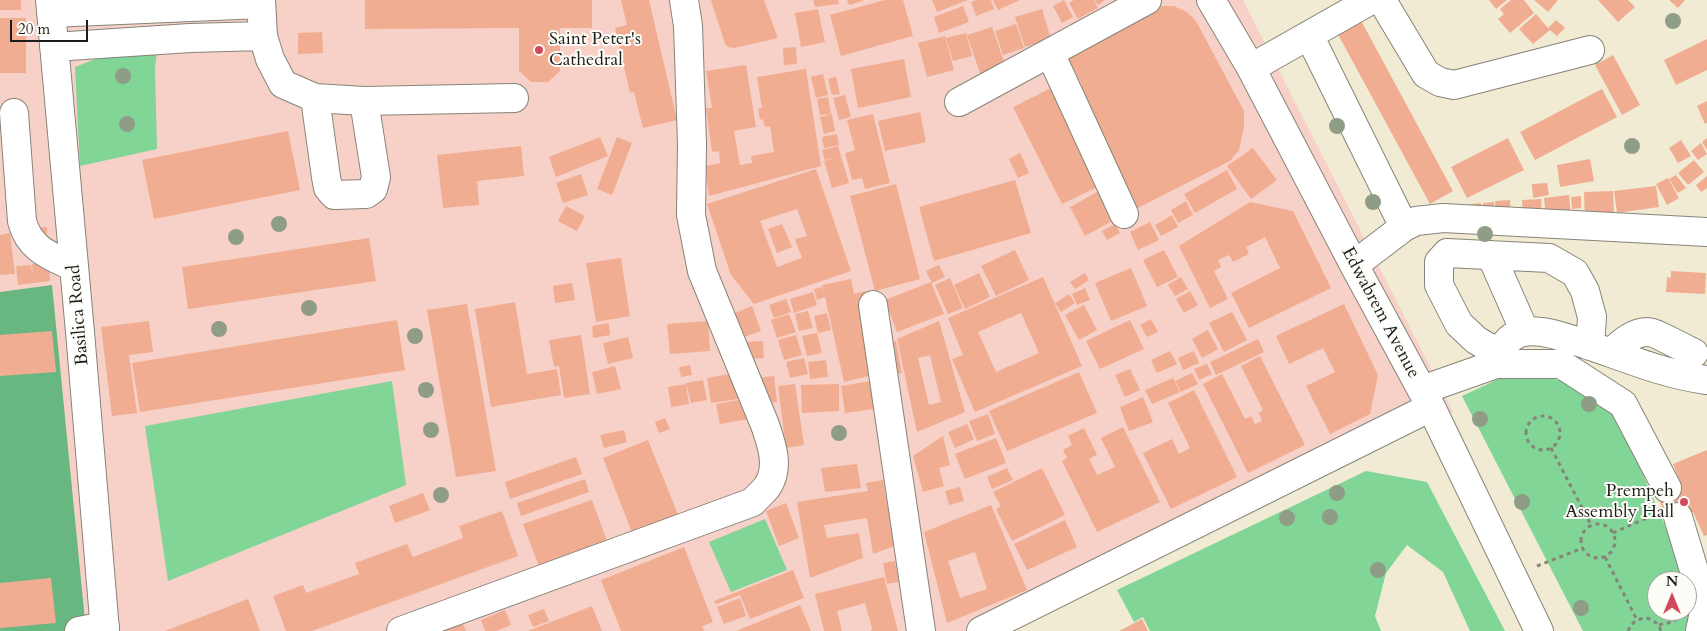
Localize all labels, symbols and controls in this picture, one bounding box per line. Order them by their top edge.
scale bar [12,10,90,42]
text: 20 m [18,19,50,39]
place label: Saint Peter's Cathedral [549,29,641,72]
marker: Saint Peter's Cathedral [533,44,545,56]
street label: Edwabrem Avenue [1336,244,1424,382]
street label: Basilica Road [64,264,94,366]
place label: Prempeh Assembly Hall [1565,481,1674,524]
marker: Prempeh Assembly Hall [1678,496,1690,508]
north arrow [1647,571,1697,621]
text: N [1666,572,1678,591]

